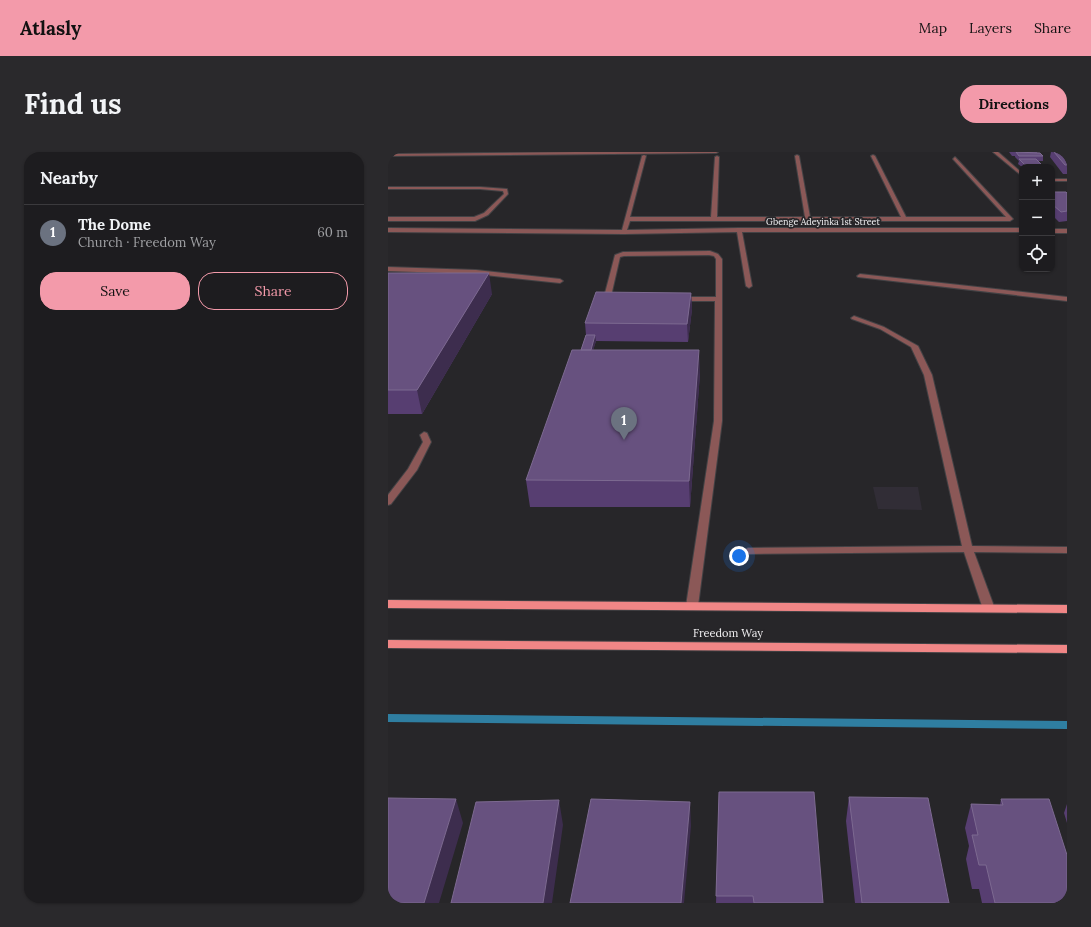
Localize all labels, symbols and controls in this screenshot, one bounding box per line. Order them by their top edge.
text: Atlasly [20,16,81,40]
text: Map [919,19,947,37]
text: Layers [969,19,1012,37]
text: Share [1034,19,1071,37]
button: Directions [960,85,1067,123]
text: Find us [24,86,122,122]
map controls [1019,164,1055,272]
button: + [1019,164,1055,200]
text: Nearby [40,167,98,189]
button: − [1019,200,1055,236]
text: The Dome [78,215,151,234]
street label: Gbenge Adeyinka 1st Street [766,216,880,227]
text: 1 [50,224,56,241]
text: 60 m [317,224,348,241]
text: Church · Freedom Way [78,234,216,251]
button: locate [1019,236,1055,272]
button: Save [40,272,190,310]
button: Share [198,272,348,310]
pin: 1 [611,407,637,440]
your location [729,546,749,566]
street label: Freedom Way [693,626,763,640]

